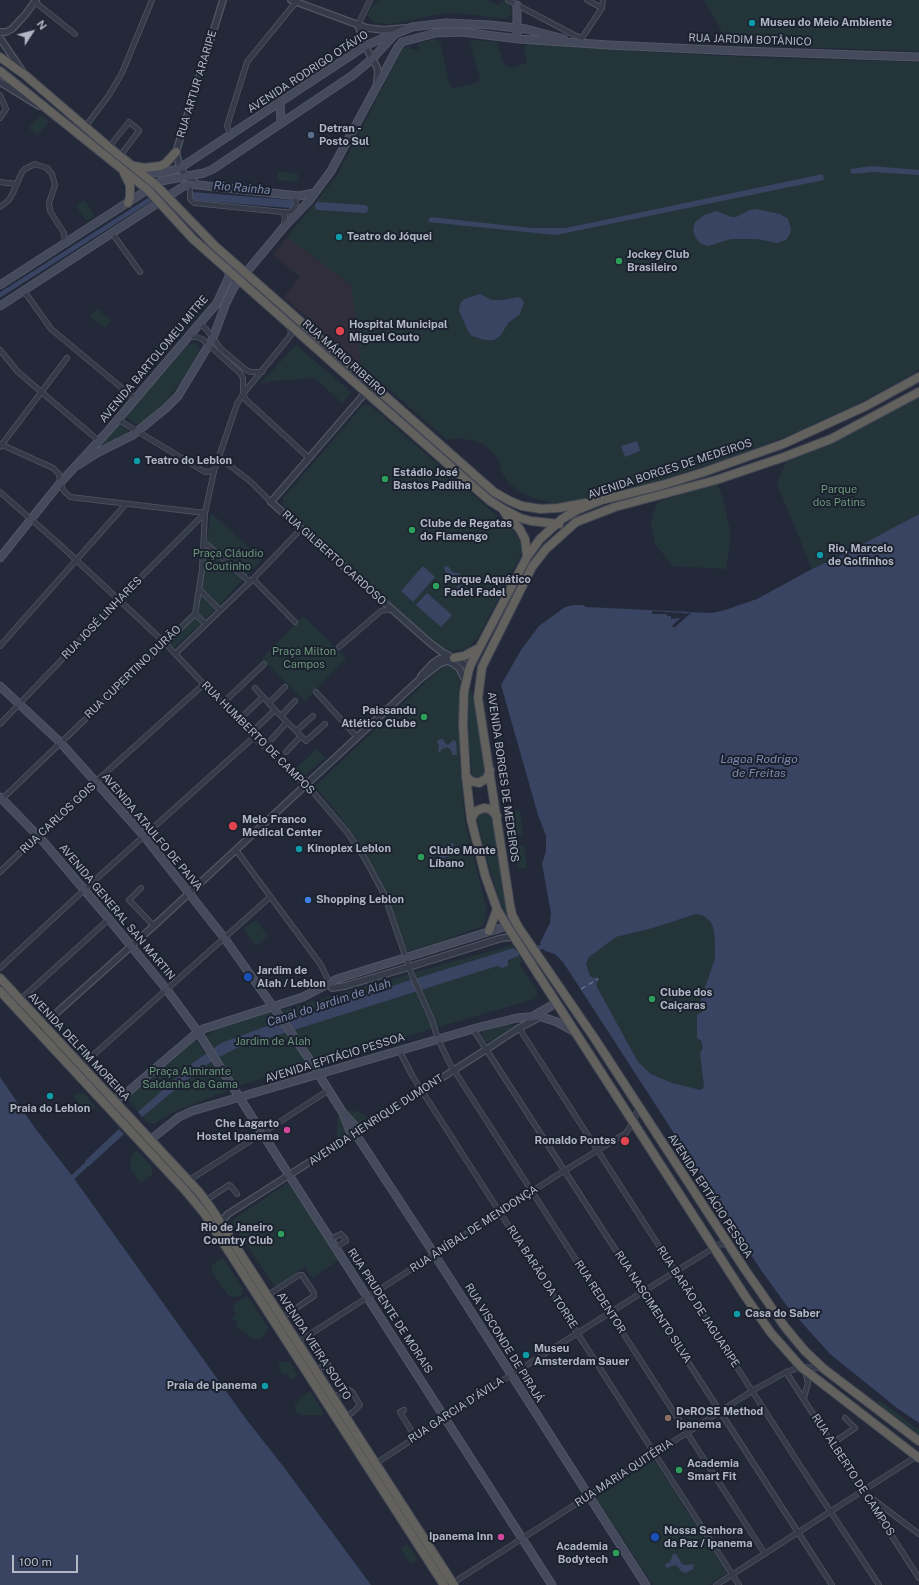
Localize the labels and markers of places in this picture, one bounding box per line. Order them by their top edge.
place label: Museu do Meio Ambiente [760,16,892,30]
marker: Museu do Meio Ambiente [747,18,757,28]
place label: Detran - Posto Sul [319,122,369,148]
marker: Detran - Posto Sul [306,130,316,140]
place label: Teatro do Jóquei [347,230,432,244]
marker: Teatro do Jóquei [334,232,344,242]
place label: Jockey Club Brasileiro [627,248,689,274]
marker: Jockey Club Brasileiro [614,256,624,266]
place label: Hospital Municipal Miguel Couto [349,318,448,344]
marker: Hospital Municipal Miguel Couto [334,325,346,337]
place label: Teatro do Leblon [145,454,232,468]
marker: Teatro do Leblon [132,456,142,466]
place label: Estádio José Bastos Padilha [393,466,471,492]
marker: Estádio José Bastos Padilha [380,474,390,484]
place label: Clube de Regatas do Flamengo [420,517,512,543]
marker: Clube de Regatas do Flamengo [407,525,417,535]
place label: Rio, Marcelo de Golfinhos [828,542,894,568]
marker: Rio, Marcelo de Golfinhos [815,550,825,560]
place label: Parque Aquático Fadel Fadel [444,573,531,599]
marker: Parque Aquático Fadel Fadel [431,581,441,591]
place label: Paissandu Atlético Clube [341,704,416,730]
marker: Paissandu Atlético Clube [419,712,429,722]
place label: Melo Franco Medical Center [242,813,322,839]
marker: Melo Franco Medical Center [227,820,239,832]
place label: Kinoplex Leblon [307,842,391,856]
marker: Kinoplex Leblon [294,844,304,854]
place label: Clube Monte Líbano [429,844,496,870]
marker: Clube Monte Líbano [416,852,426,862]
place label: Shopping Leblon [316,893,404,907]
marker: Shopping Leblon [303,895,313,905]
place label: Jardim de Alah / Leblon [257,964,326,990]
marker: Jardim de Alah / Leblon [242,971,254,983]
place label: Clube dos Caiçaras [660,986,712,1012]
marker: Clube dos Caiçaras [647,994,657,1004]
marker: Praia do Leblon [45,1091,55,1101]
place label: Praia do Leblon [10,1102,90,1116]
place label: Che Lagarto Hostel Ipanema [197,1117,279,1143]
marker: Che Lagarto Hostel Ipanema [282,1125,292,1135]
place label: Ronaldo Pontes [535,1134,616,1148]
marker: Ronaldo Pontes [619,1135,631,1147]
place label: Rio de Janeiro Country Club [201,1221,273,1247]
marker: Rio de Janeiro Country Club [276,1229,286,1239]
place label: Casa do Saber [745,1307,820,1321]
marker: Casa do Saber [732,1309,742,1319]
place label: Museu Amsterdam Sauer [534,1342,629,1368]
marker: Museu Amsterdam Sauer [521,1350,531,1360]
place label: Praia de Ipanema [167,1379,257,1393]
marker: Praia de Ipanema [260,1381,270,1391]
place label: DeROSE Method Ipanema [676,1405,763,1431]
marker: DeROSE Method Ipanema [663,1413,673,1423]
place label: Academia Smart Fit [687,1457,739,1483]
marker: Academia Smart Fit [674,1465,684,1475]
place label: Nossa Senhora da Paz / Ipanema [664,1524,752,1550]
place label: Ipanema Inn [429,1530,493,1544]
marker: Nossa Senhora da Paz / Ipanema [649,1531,661,1543]
marker: Ipanema Inn [496,1532,506,1542]
place label: Academia Bodytech [556,1540,608,1566]
marker: Academia Bodytech [611,1548,621,1558]

